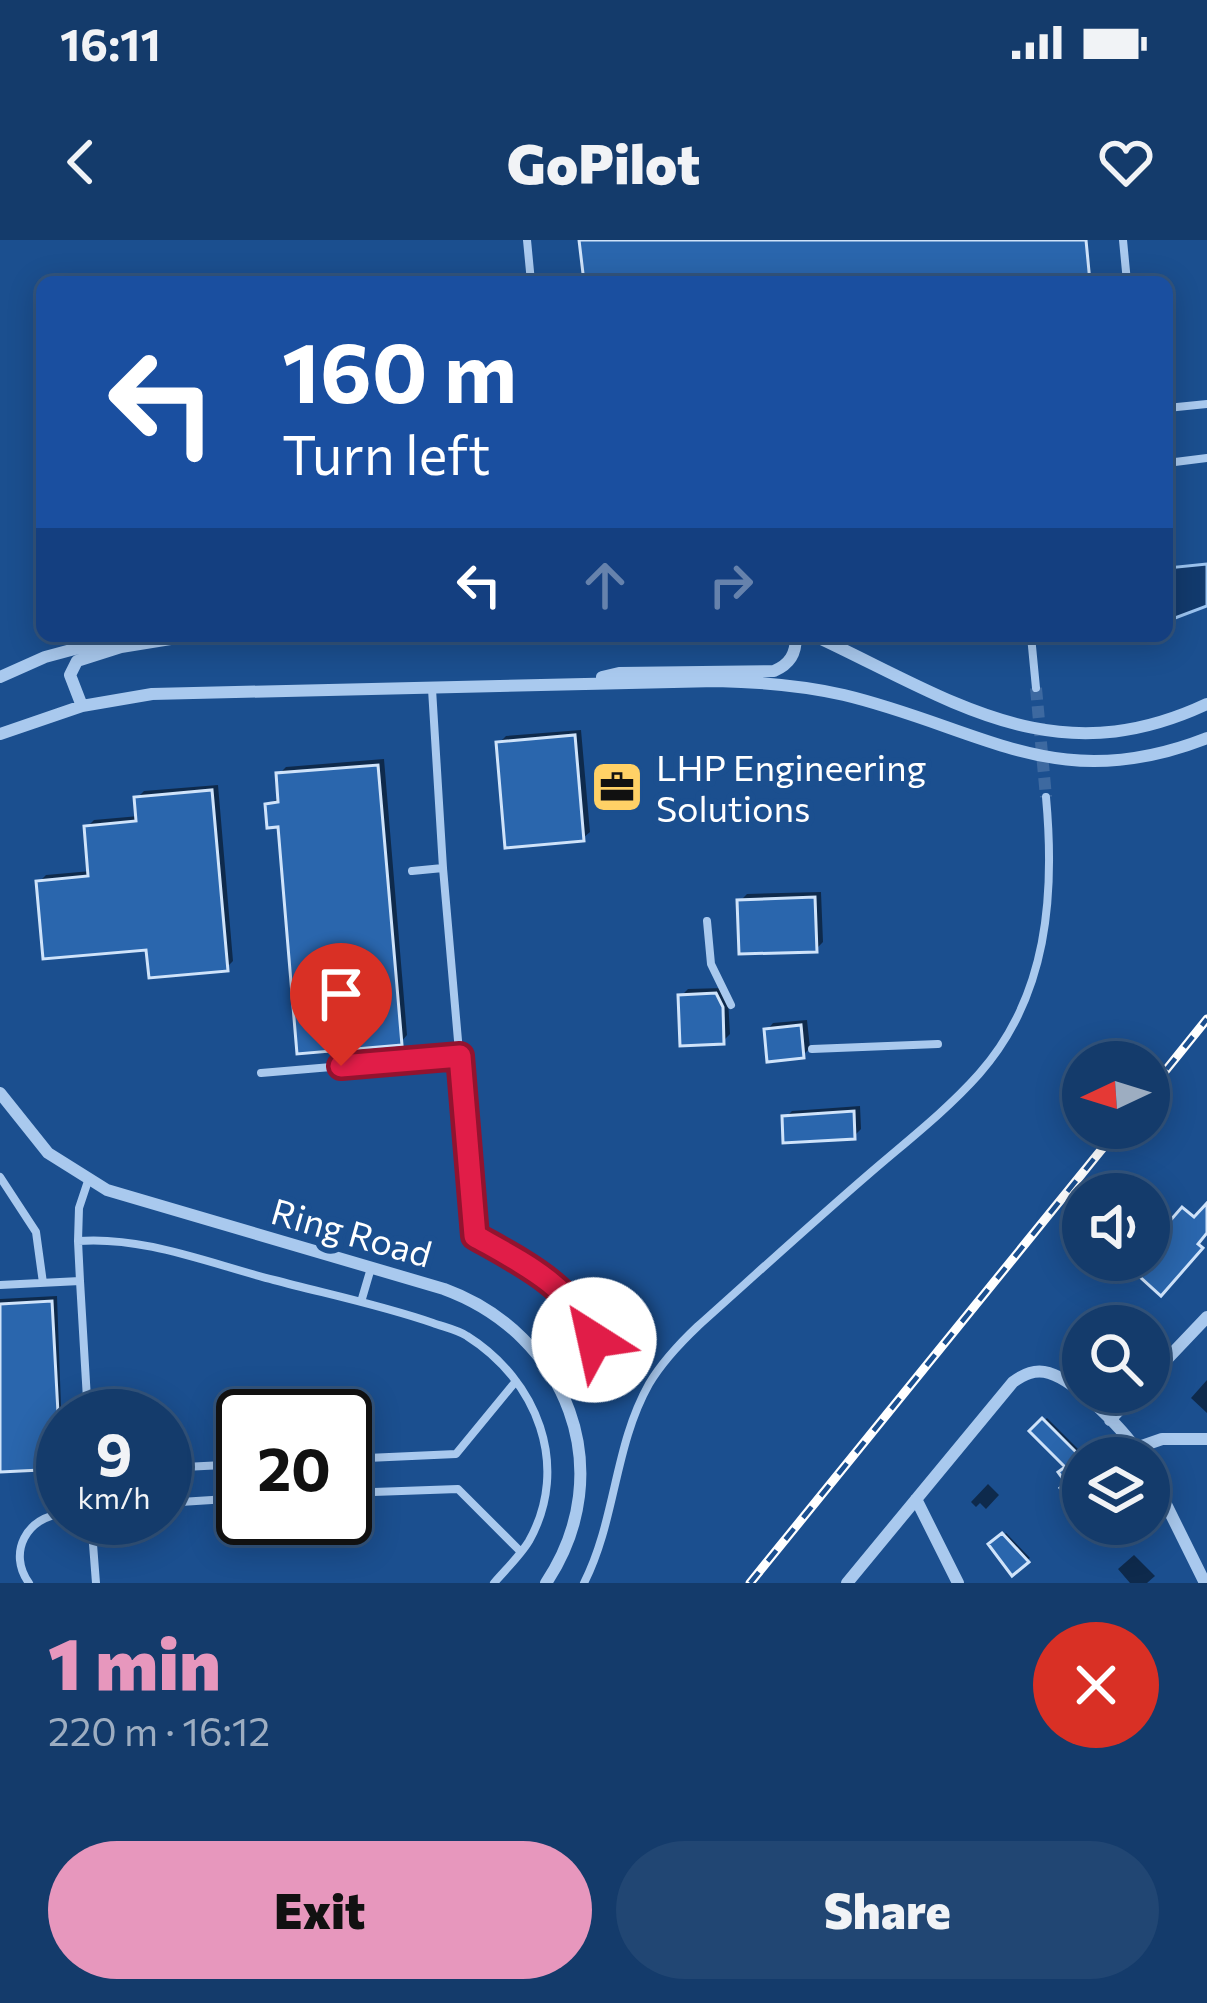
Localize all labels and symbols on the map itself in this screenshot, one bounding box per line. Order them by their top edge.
place label: LHP Engineering Solutions [656,744,926,829]
office icon: LHP Engineering Solutions [589,759,645,815]
pin [290,943,392,1066]
north arrow [1062,1041,1170,1149]
street label: Ring Road [267,1187,437,1275]
position arrow [531,1277,657,1403]
speed limit sign: 20 [216,1389,372,1545]

